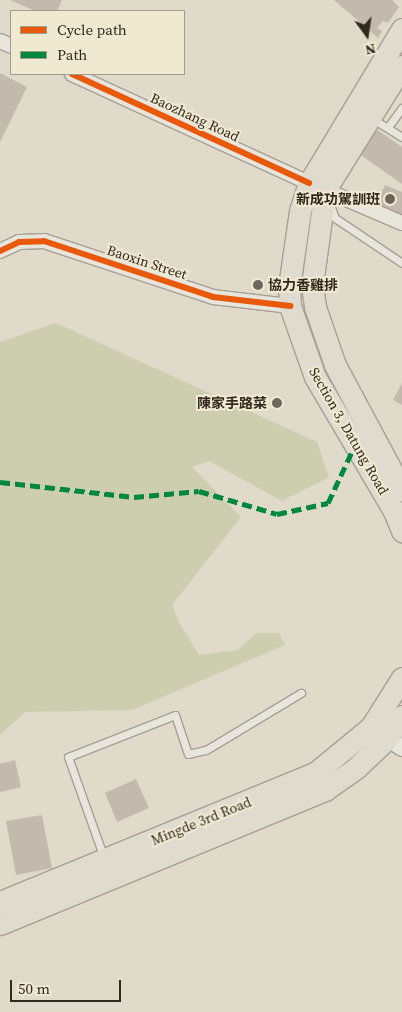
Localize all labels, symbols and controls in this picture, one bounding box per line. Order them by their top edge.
legend [10,10,185,75]
north arrow [342,10,392,60]
text: Cycle path [57,19,127,40]
text: N [363,39,378,60]
text: Path [57,44,87,65]
street label: Baozhang Road [148,89,242,145]
place label: 新成功駕訓班 [296,191,380,207]
marker: 新成功駕訓班 [384,193,396,205]
street label: Baoxin Street [105,241,189,283]
place label: 協力香雞排 [268,277,338,293]
marker: 協力香雞排 [252,279,264,291]
street label: Section 3, Datung Road [306,364,392,498]
place label: 陳家手路菜 [197,395,267,411]
marker: 陳家手路菜 [271,397,283,409]
street label: Mingde 3rd Road [149,793,253,849]
scale bar [12,970,124,1002]
text: 50 m [18,978,50,999]

